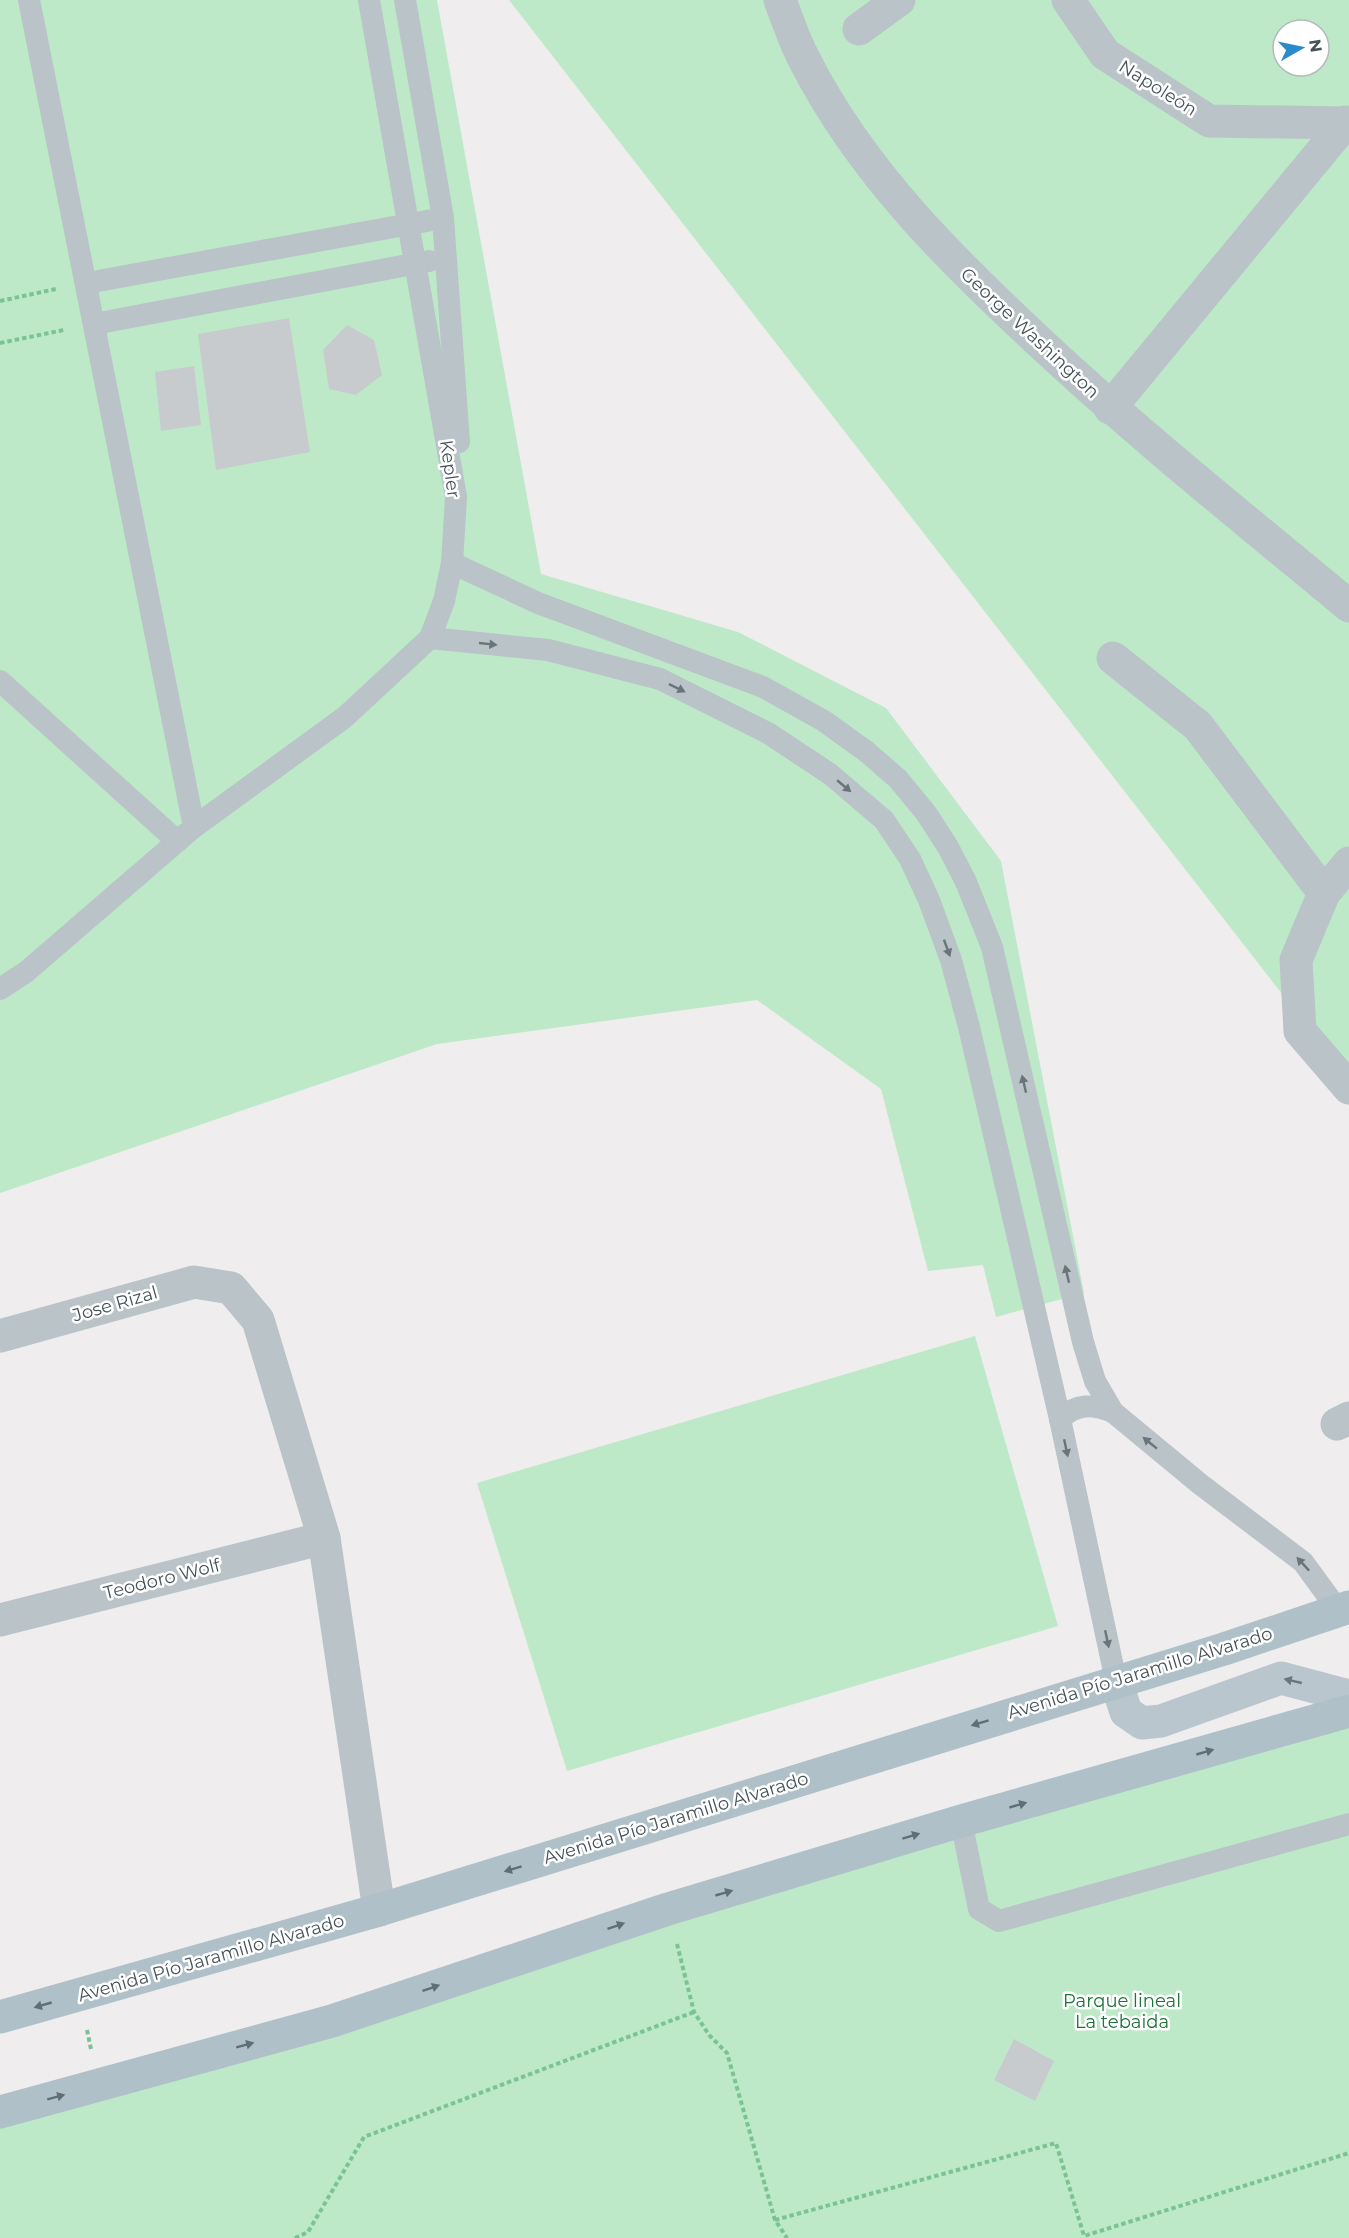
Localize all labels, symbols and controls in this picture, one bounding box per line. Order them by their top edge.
north arrow [1271,18,1331,78]
text: N [1305,38,1326,54]
street label: Napoleón [1115,55,1201,121]
street label: George Washington [956,263,1104,403]
street label: Kepler [435,439,465,499]
one-way arrow [478,639,497,649]
one-way arrow [668,683,685,692]
one-way arrow [836,780,852,793]
one-way arrow [942,939,952,957]
one-way arrow [1018,1075,1028,1093]
one-way arrow [1062,1264,1071,1283]
street label: Jose Rizal [69,1281,160,1327]
one-way arrow [1142,1436,1158,1449]
one-way arrow [1062,1439,1072,1457]
street label: Teodoro Wolf [102,1554,223,1604]
one-way arrow [1296,1557,1310,1571]
street label: Avenida Pío Jaramillo Alvarado [1005,1622,1275,1724]
one-way arrow [1103,1629,1112,1648]
one-way arrow [1284,1675,1302,1685]
one-way arrow [971,1719,989,1728]
one-way arrow [1196,1747,1214,1756]
street label: Avenida Pío Jaramillo Alvarado [541,1767,811,1869]
one-way arrow [1009,1800,1027,1809]
one-way arrow [902,1831,920,1840]
one-way arrow [504,1865,522,1874]
one-way arrow [715,1888,733,1897]
street label: Avenida Pío Jaramillo Alvarado [75,1909,347,2007]
one-way arrow [607,1921,625,1931]
one-way arrow [422,1983,440,1992]
park label: Parque lineal La tebaida [1063,1990,1181,2033]
one-way arrow [34,2000,52,2010]
one-way arrow [236,2040,254,2049]
one-way arrow [47,2091,66,2101]

